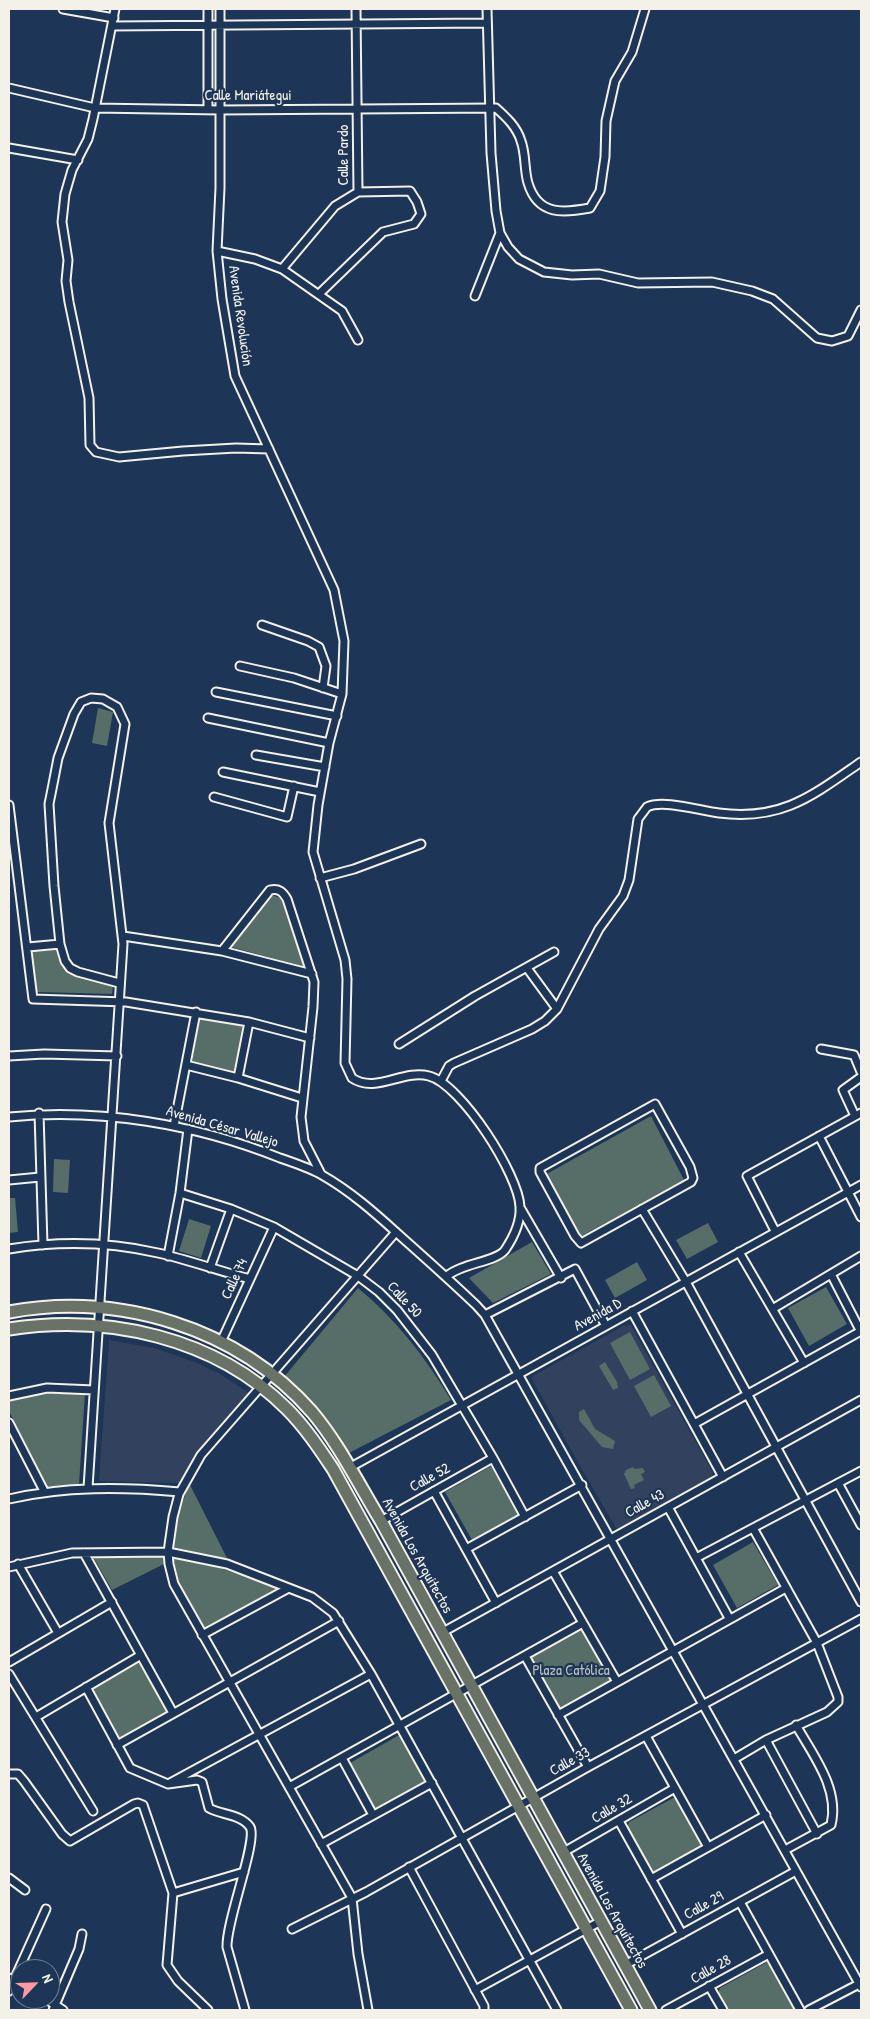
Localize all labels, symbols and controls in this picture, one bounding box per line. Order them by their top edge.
street label: Calle Mariátegui [205,87,291,105]
street label: Calle Pardo [335,125,353,185]
street label: Avenida Revolución [224,265,256,367]
street label: Avenida César Vallejo [164,1102,280,1152]
street label: Calle 74 [218,1256,252,1302]
street label: Calle 50 [383,1278,425,1322]
street label: Avenida D [571,1295,625,1335]
street label: Calle 52 [407,1460,453,1496]
street label: Calle 43 [622,1486,668,1522]
street label: Avenida Los Arquitectos [378,1495,456,1617]
park label: Plaza Católica [532,1662,610,1680]
street label: Calle 33 [547,1744,593,1780]
street label: Calle 32 [589,1790,635,1828]
street label: Avenida Los Arquitectos [573,1850,651,1972]
street label: Calle 29 [681,1888,727,1924]
street label: Calle 28 [688,1952,734,1988]
north arrow [10,1959,60,2009]
text: N [38,1971,58,1985]

